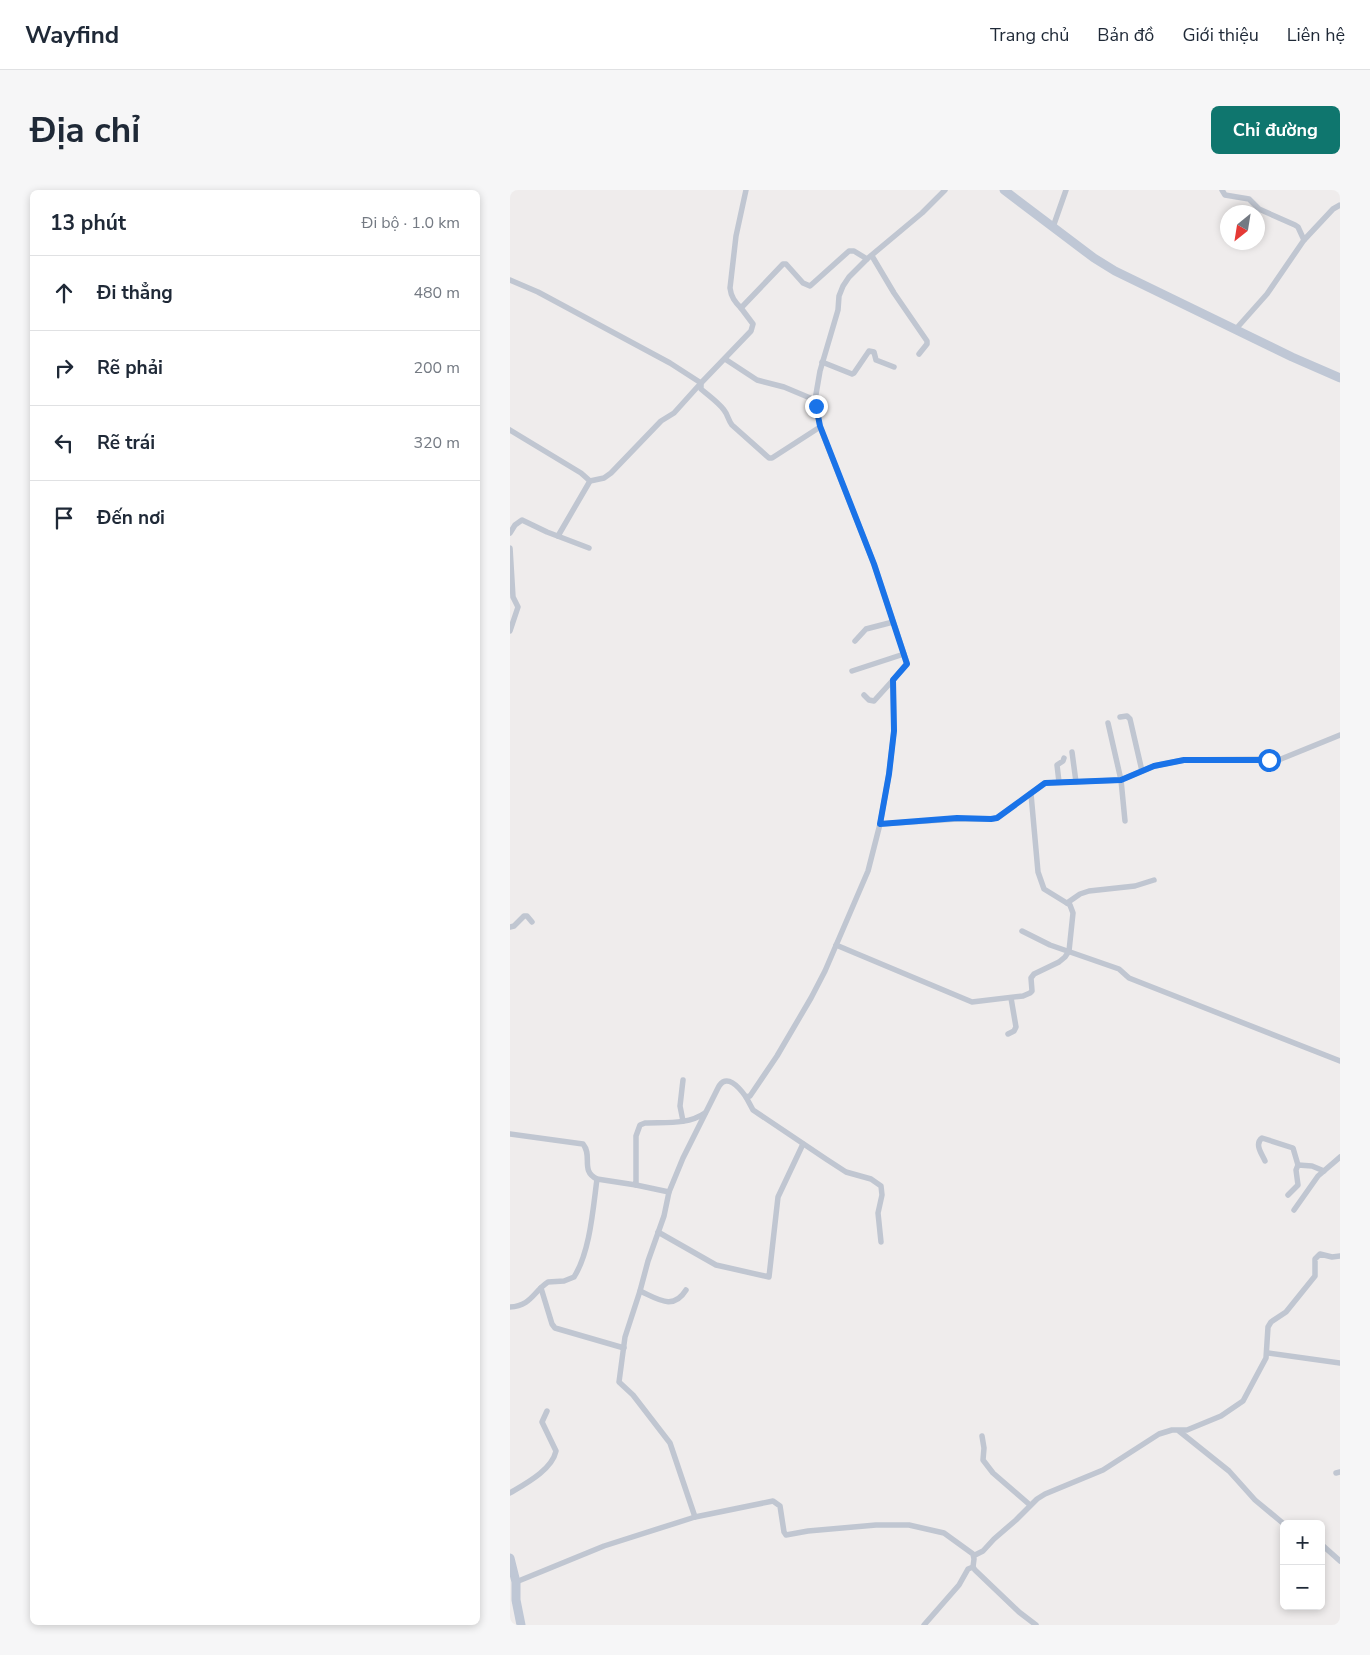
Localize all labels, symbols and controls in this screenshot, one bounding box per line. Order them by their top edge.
text: Wayfind [25,19,119,51]
text: Trang chủ [990,23,1069,47]
text: Bản đồ [1097,23,1154,47]
text: Giới thiệu [1182,23,1259,47]
text: Liên hệ [1287,23,1345,47]
button: Chỉ đường [1211,106,1340,154]
text: Địa chỉ [30,107,140,154]
north arrow [1220,205,1265,250]
text: 13 phút [50,209,126,237]
text: Đi bộ · 1.0 km [362,212,460,234]
icon: ahead [50,279,78,307]
text: Đi thẳng [97,280,173,306]
text: 480 m [413,282,460,304]
icon: right [50,354,78,382]
text: Rẽ phải [97,355,163,381]
text: 200 m [413,357,460,379]
route end [805,395,828,418]
icon: left [50,429,78,457]
text: Rẽ trái [97,430,155,456]
text: 320 m [413,432,460,454]
icon: arrive [50,504,78,532]
text: Đến nơi [97,505,165,531]
route start [1258,749,1281,772]
map controls [1280,1520,1325,1610]
button: + [1280,1520,1325,1565]
button: − [1280,1565,1325,1610]

